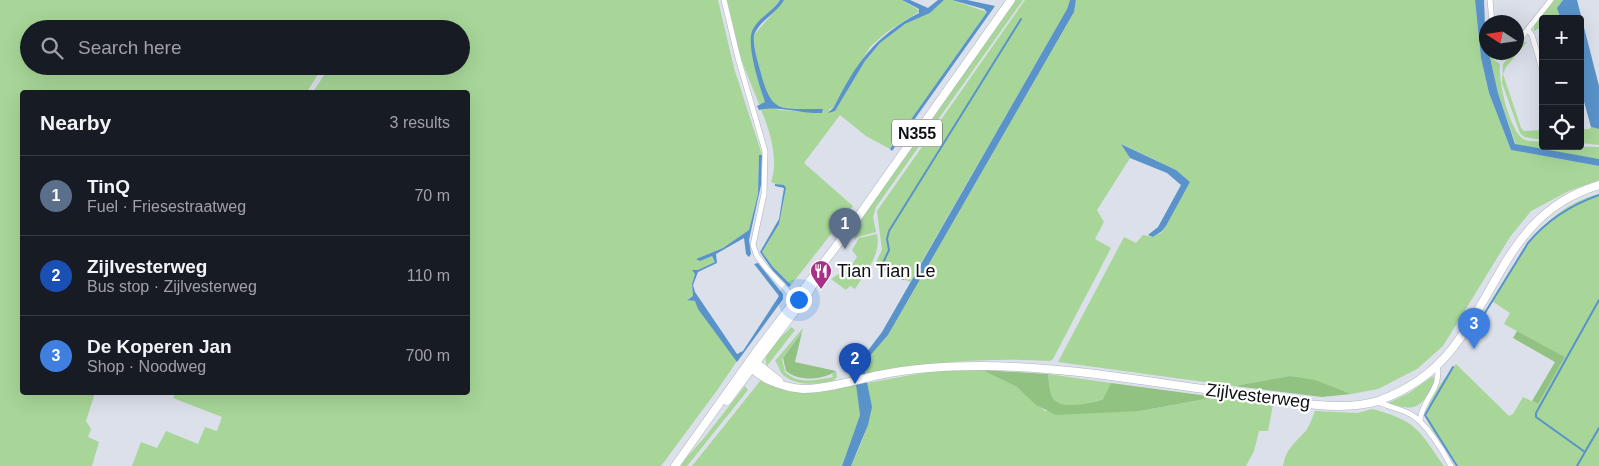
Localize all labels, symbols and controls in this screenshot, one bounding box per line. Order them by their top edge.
north arrow [1479,15,1524,60]
map controls [1539,15,1584,150]
button: + [1539,15,1584,60]
search box [20,20,470,75]
icon: search [38,34,66,62]
text: Search here [78,37,182,58]
button: − [1539,60,1584,105]
button: locate [1539,105,1584,150]
text: Nearby [40,111,111,134]
text: 3 results [390,114,450,131]
road number: N355 [892,120,942,146]
text: TinQ [87,176,130,197]
text: 1 [52,187,60,204]
text: 70 m [414,187,450,204]
text: Fuel · Friesestraatweg [87,198,246,215]
pin: 1 [829,208,861,249]
text: Zijlvesterweg [87,256,207,277]
restaurant icon: Tian Tian Le [809,259,833,290]
place label: Tian Tian Le [837,261,935,281]
text: 2 [52,267,60,284]
text: 110 m [407,267,450,284]
text: Bus stop · Zijlvesterweg [87,278,257,295]
your location [786,287,812,313]
pin: 3 [1458,308,1490,349]
text: De Koperen Jan [87,336,232,357]
pin: 2 [839,343,871,384]
text: 3 [52,347,60,364]
text: 700 m [406,347,450,364]
text: Shop · Noodweg [87,358,206,375]
street label: Zijlvesterweg [1205,380,1311,412]

